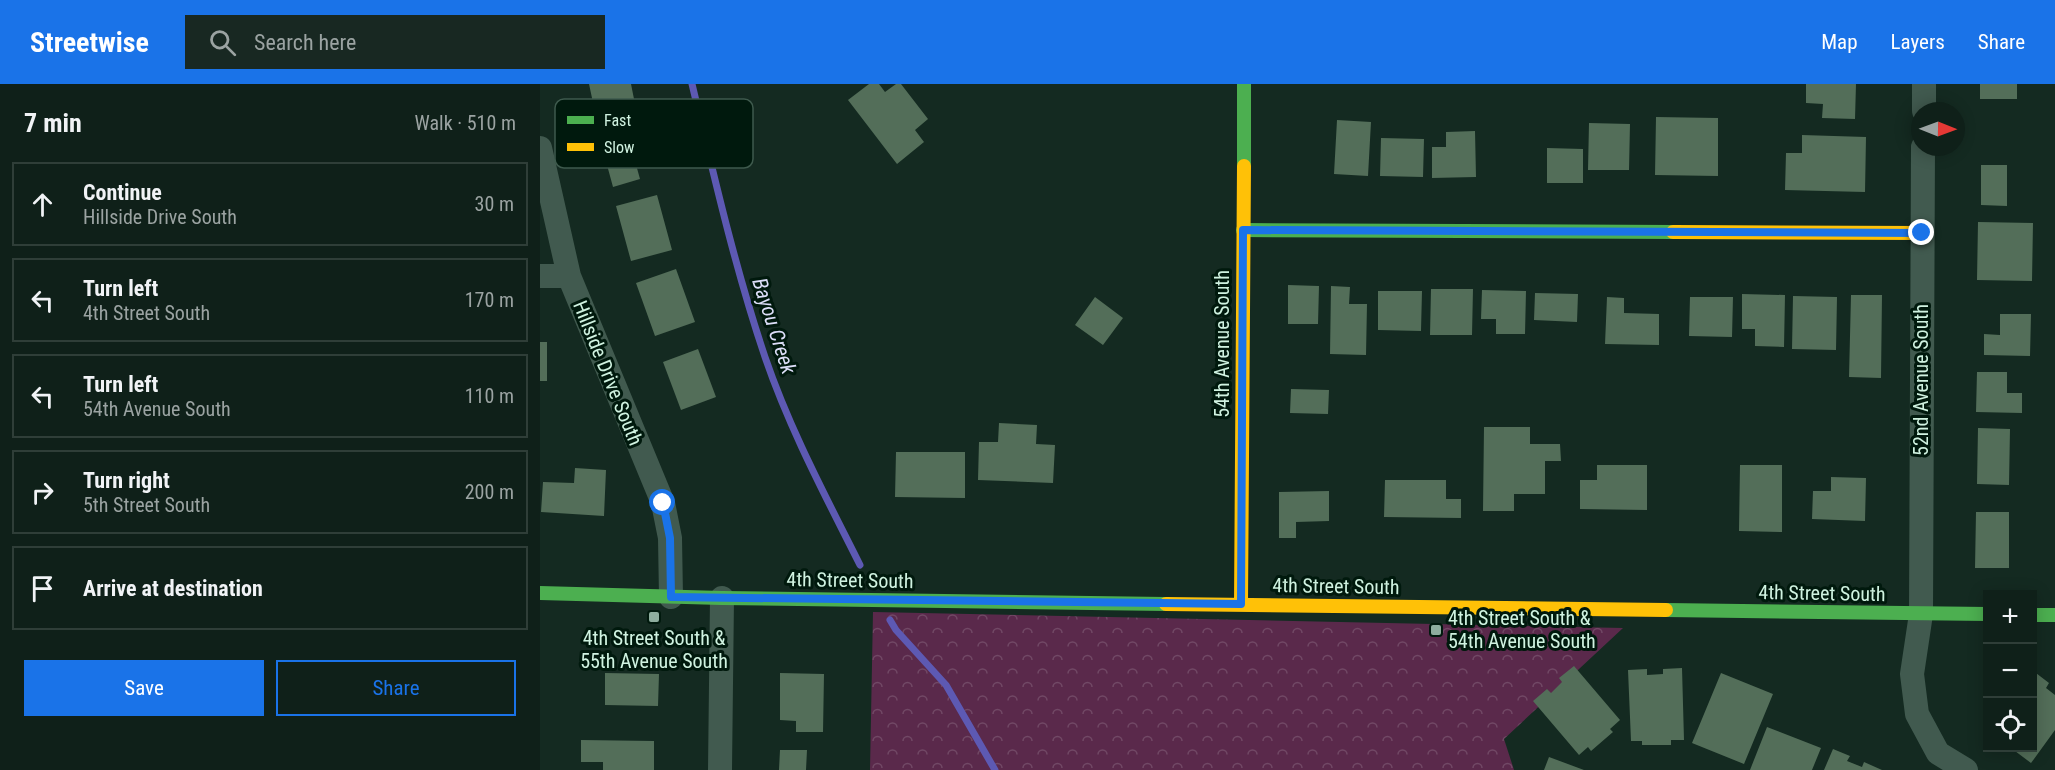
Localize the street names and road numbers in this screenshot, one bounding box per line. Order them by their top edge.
street label: 54th Avenue South [1210,270,1234,418]
street label: Hillside Drive South [568,297,648,449]
street label: 52nd Avenue South [1909,304,1933,456]
street label: 4th Street South [786,567,914,593]
street label: 4th Street South [1272,573,1400,599]
street label: 4th Street South [1758,580,1886,606]

